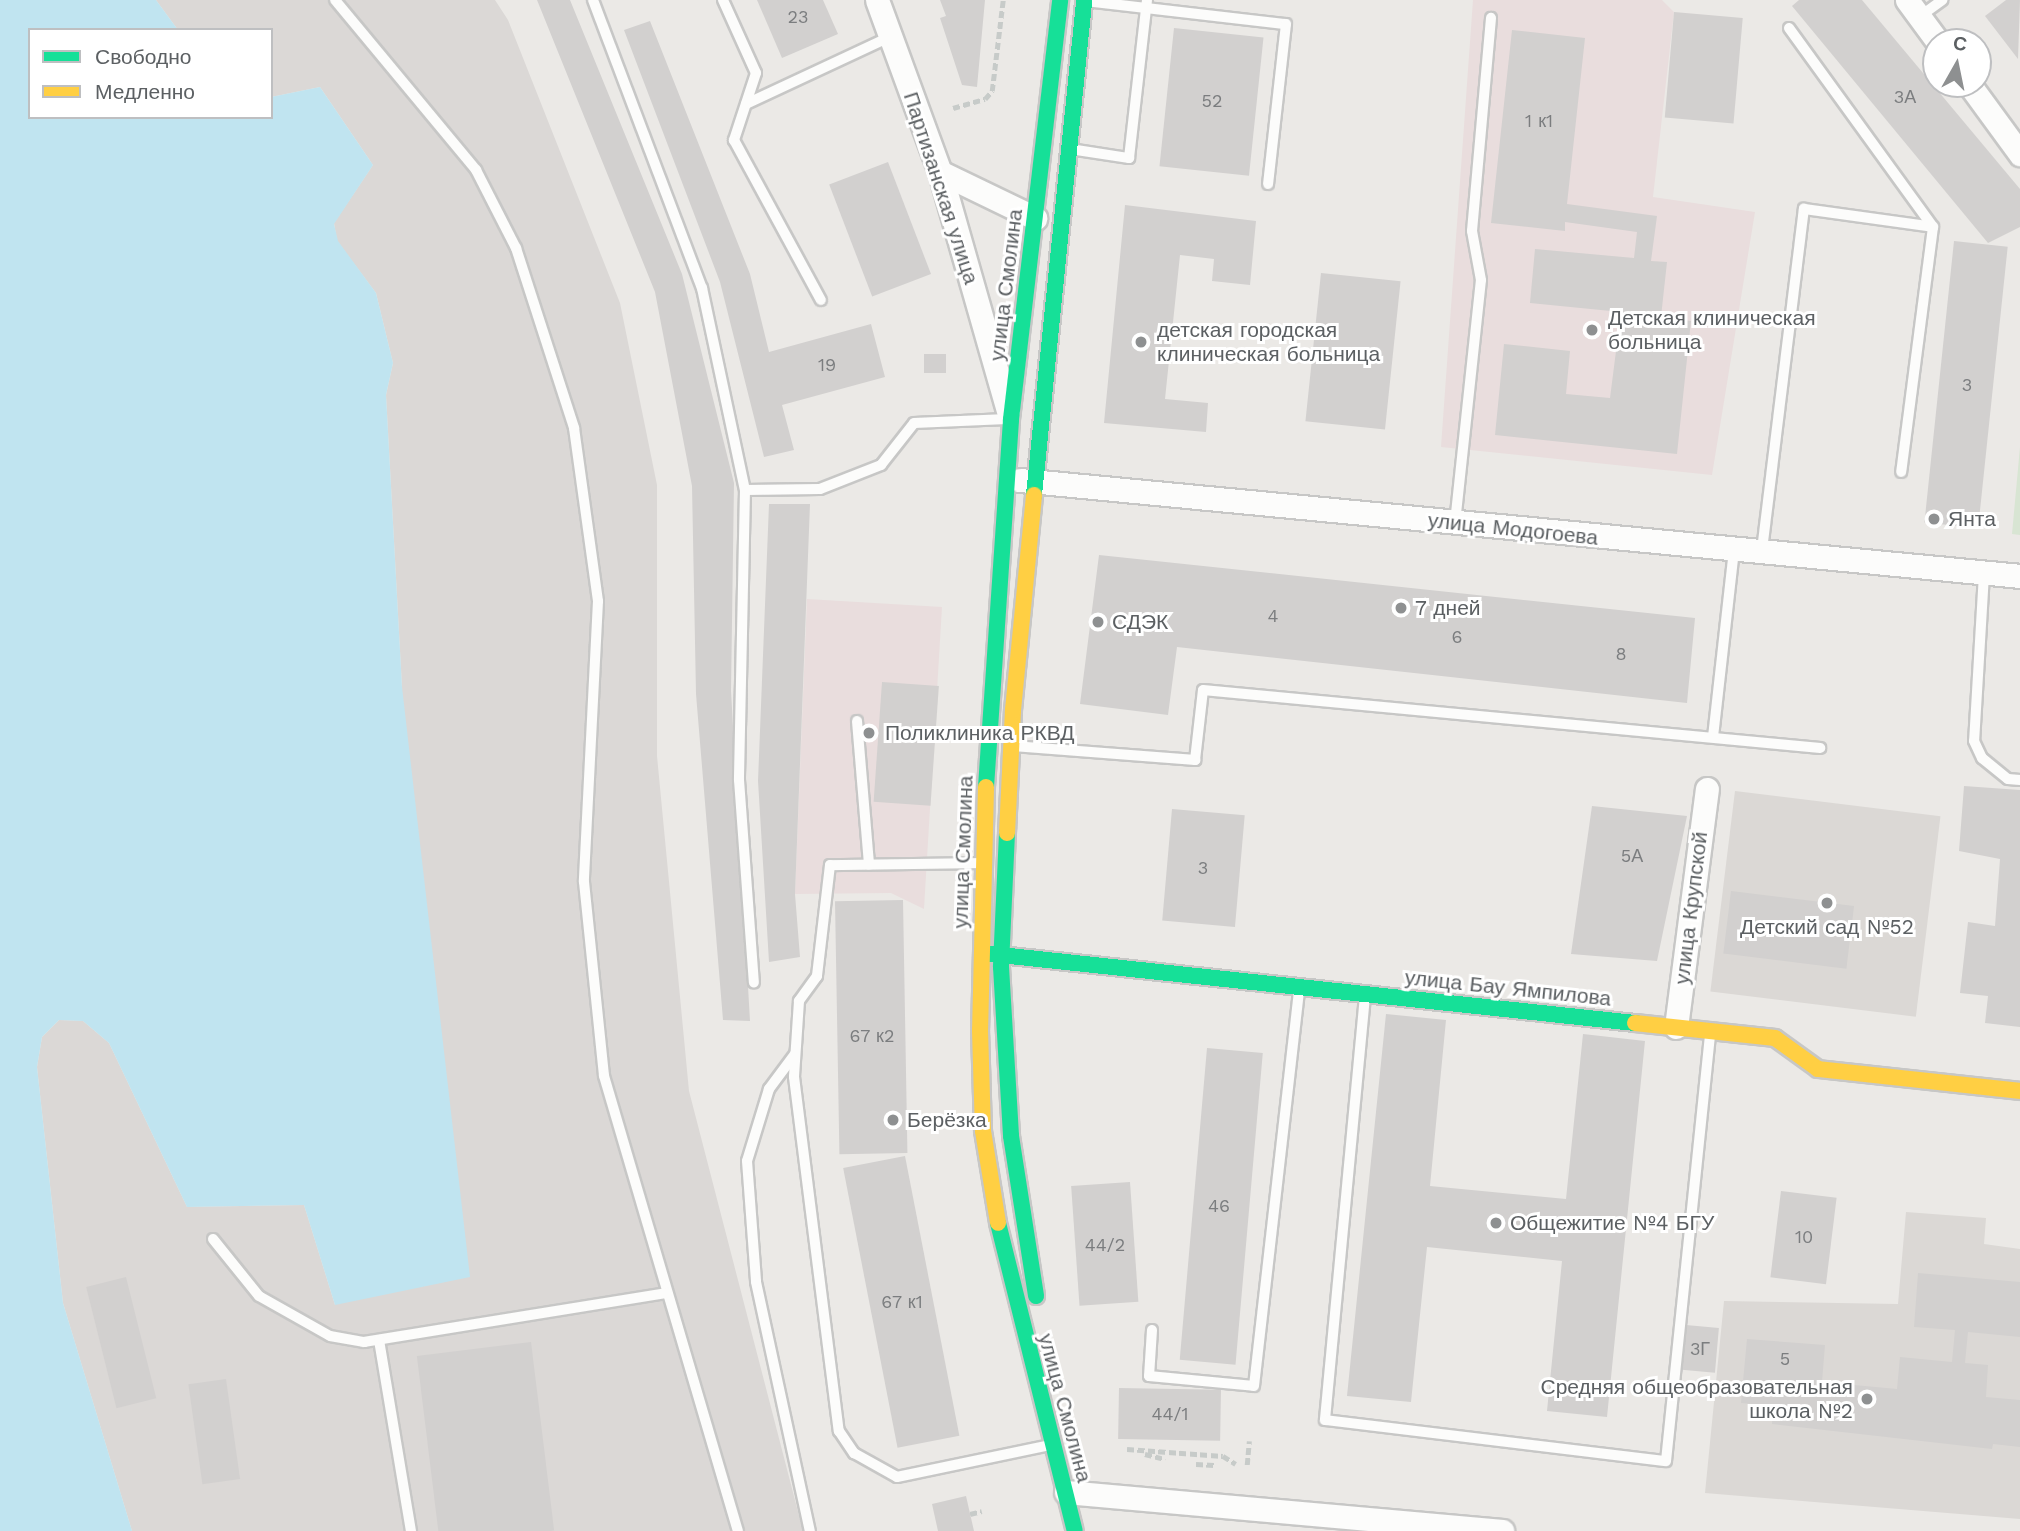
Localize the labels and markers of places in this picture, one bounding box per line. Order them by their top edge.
place label: Детская клиническая больница [1608,305,1816,355]
place label: детская городская клиническая больница [1157,317,1380,367]
marker: Детская клиническая больница [1582,320,1602,340]
marker: детская городская клиническая больница [1131,332,1151,352]
place label: Янта [1948,506,1996,532]
marker: Янта [1926,511,1942,527]
place label: 7 дней [1415,595,1481,621]
marker: 7 дней [1393,600,1409,616]
place label: СДЭК [1112,609,1168,635]
marker: СДЭК [1090,614,1106,630]
place label: Поликлиника РКВД [885,720,1075,746]
marker: Поликлиника РКВД [859,723,879,743]
marker: Детский сад №52 [1819,895,1835,911]
place label: Детский сад №52 [1740,914,1914,940]
place label: Берёзка [907,1107,987,1133]
marker: Берёзка [885,1112,901,1128]
place label: Общежитие №4 БГУ [1510,1210,1714,1236]
marker: Общежитие №4 БГУ [1488,1215,1504,1231]
place label: Средняя общеобразовательная школа №2 [1541,1374,1853,1424]
marker: Средняя общеобразовательная школа №2 [1859,1391,1875,1407]

